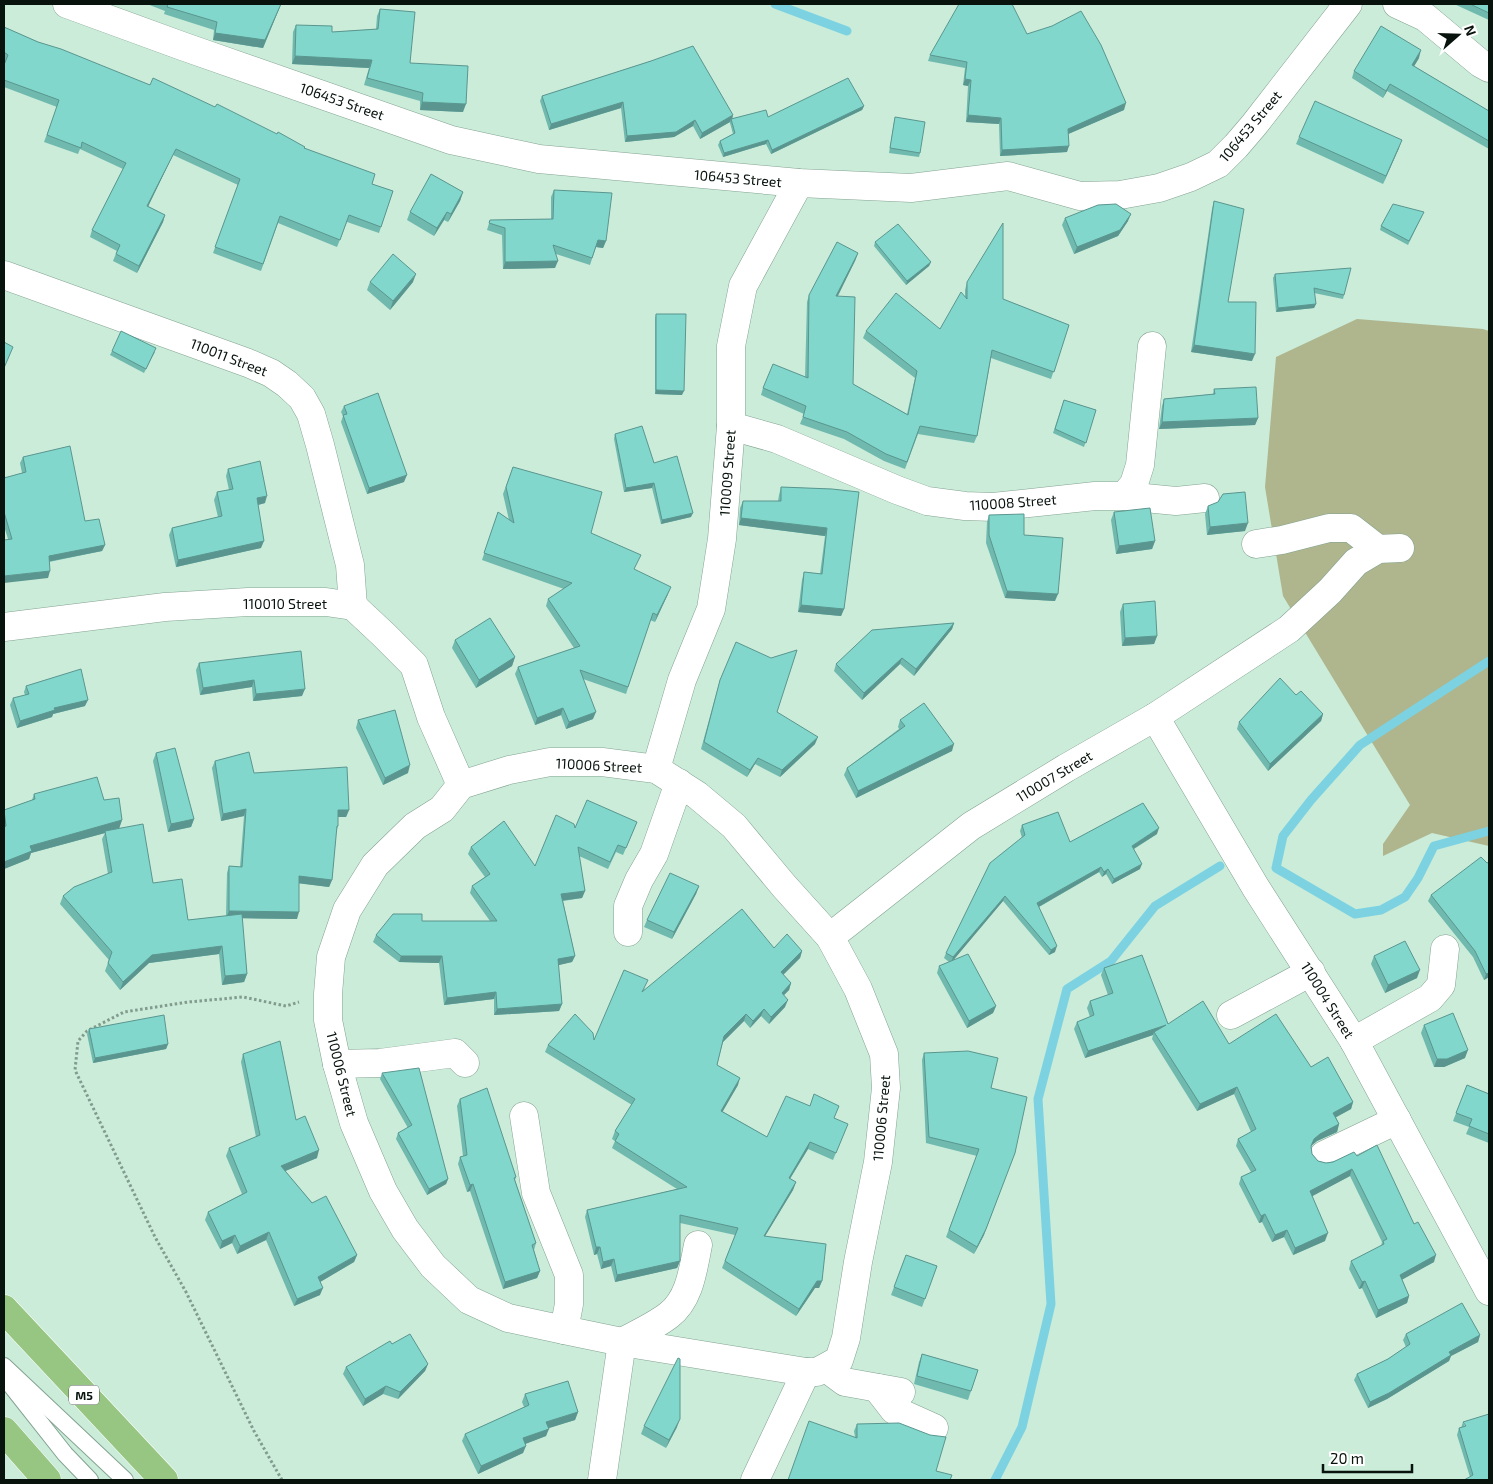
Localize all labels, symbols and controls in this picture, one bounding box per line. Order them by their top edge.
north arrow [1433,10,1483,60]
text: N [1461,23,1480,38]
street label: 106453 Street [298,79,386,123]
street label: 106453 Street [1215,87,1285,165]
street label: 106453 Street [693,166,783,190]
street label: 110011 Street [188,335,270,379]
street label: 110009 Street [716,429,738,517]
street label: 110008 Street [969,490,1057,514]
street label: 110010 Street [243,595,327,612]
street label: 110007 Street [1013,747,1095,805]
street label: 110006 Street [555,754,643,776]
street label: 110004 Street [1298,959,1358,1041]
street label: 110006 Street [323,1030,361,1118]
street label: 110006 Street [869,1074,893,1162]
road number: M5 [69,1386,99,1404]
scale bar [1323,1442,1412,1474]
text: 20 m [1330,1449,1364,1467]

